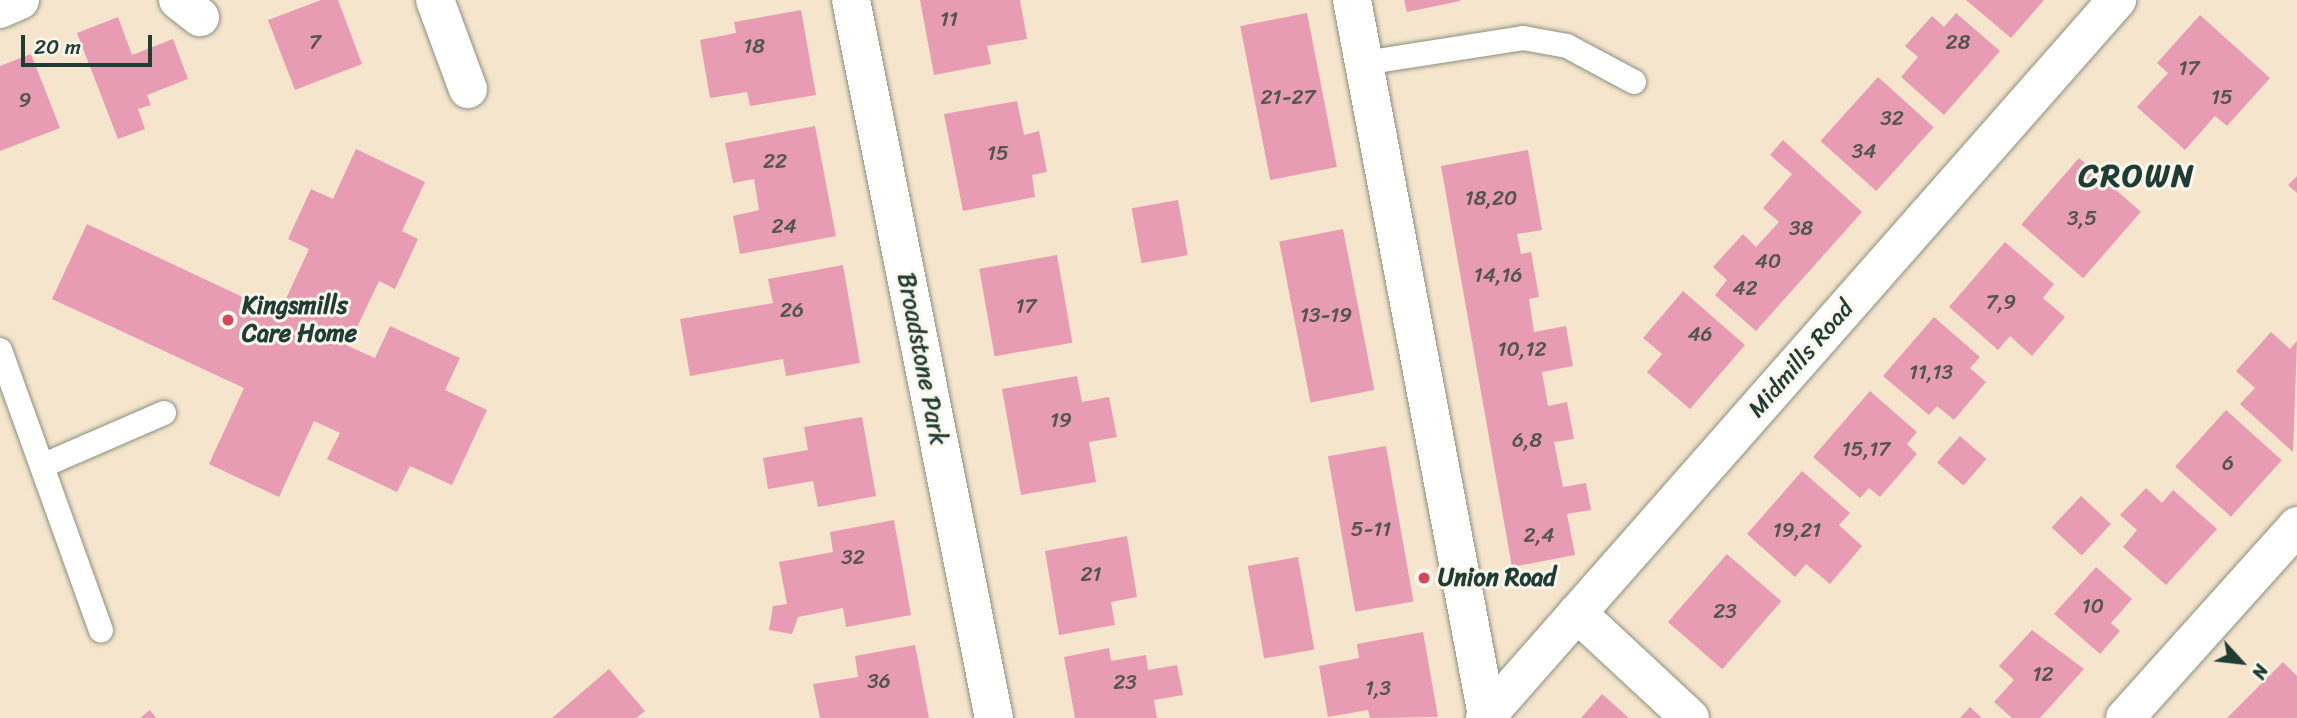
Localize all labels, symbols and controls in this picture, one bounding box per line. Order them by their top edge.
house number: 11 [940,6,958,32]
scale bar [24,21,156,65]
text: 20 m [34,28,81,66]
house number: 7 [309,29,321,55]
house number: 28 [1946,29,1970,55]
house number: 18 [743,33,765,59]
house number: 17 [2179,55,2199,81]
house number: 21-27 [1261,84,1315,110]
house number: 15 [2211,84,2233,110]
house number: 9 [19,87,31,113]
house number: 32 [1880,105,1904,131]
house number: 34 [1852,138,1876,164]
house number: 15 [987,140,1009,166]
house number: 22 [763,148,787,174]
district label: CROWN [2079,157,2195,195]
house number: 18,20 [1465,185,1517,211]
house number: 3,5 [2067,205,2097,231]
house number: 24 [771,213,797,239]
house number: 38 [1789,215,1813,241]
house number: 40 [1755,248,1781,274]
house number: 14,16 [1474,262,1522,288]
street label: Broadstone Park [891,270,953,448]
house number: 42 [1732,275,1758,301]
house number: 7,9 [1986,289,2016,315]
place label: Kingsmills Care Home [242,292,357,348]
house number: 17 [1016,293,1036,319]
street label: Midmills Road [1742,294,1860,424]
house number: 26 [780,297,804,323]
house number: 13-19 [1300,302,1352,328]
marker: Kingsmills Care Home [220,312,236,328]
house number: 46 [1687,321,1713,347]
house number: 10,12 [1497,336,1547,362]
house number: 11,13 [1909,359,1953,385]
house number: 19 [1050,407,1072,433]
house number: 6,8 [1512,427,1542,453]
house number: 15,17 [1842,436,1890,462]
house number: 6 [2222,450,2234,476]
house number: 5-11 [1351,516,1391,542]
house number: 19,21 [1773,517,1821,543]
house number: 2,4 [1524,522,1554,548]
house number: 32 [841,544,865,570]
house number: 21 [1080,561,1102,587]
place label: Union Road [1438,564,1556,592]
marker: Union Road [1416,570,1432,586]
house number: 10 [2082,593,2104,619]
house number: 23 [1713,598,1737,624]
north arrow [2206,627,2276,697]
text: N [2242,658,2278,685]
house number: 12 [2032,661,2054,687]
house number: 36 [867,668,891,694]
house number: 23 [1113,669,1137,695]
house number: 1,3 [1365,675,1391,701]

